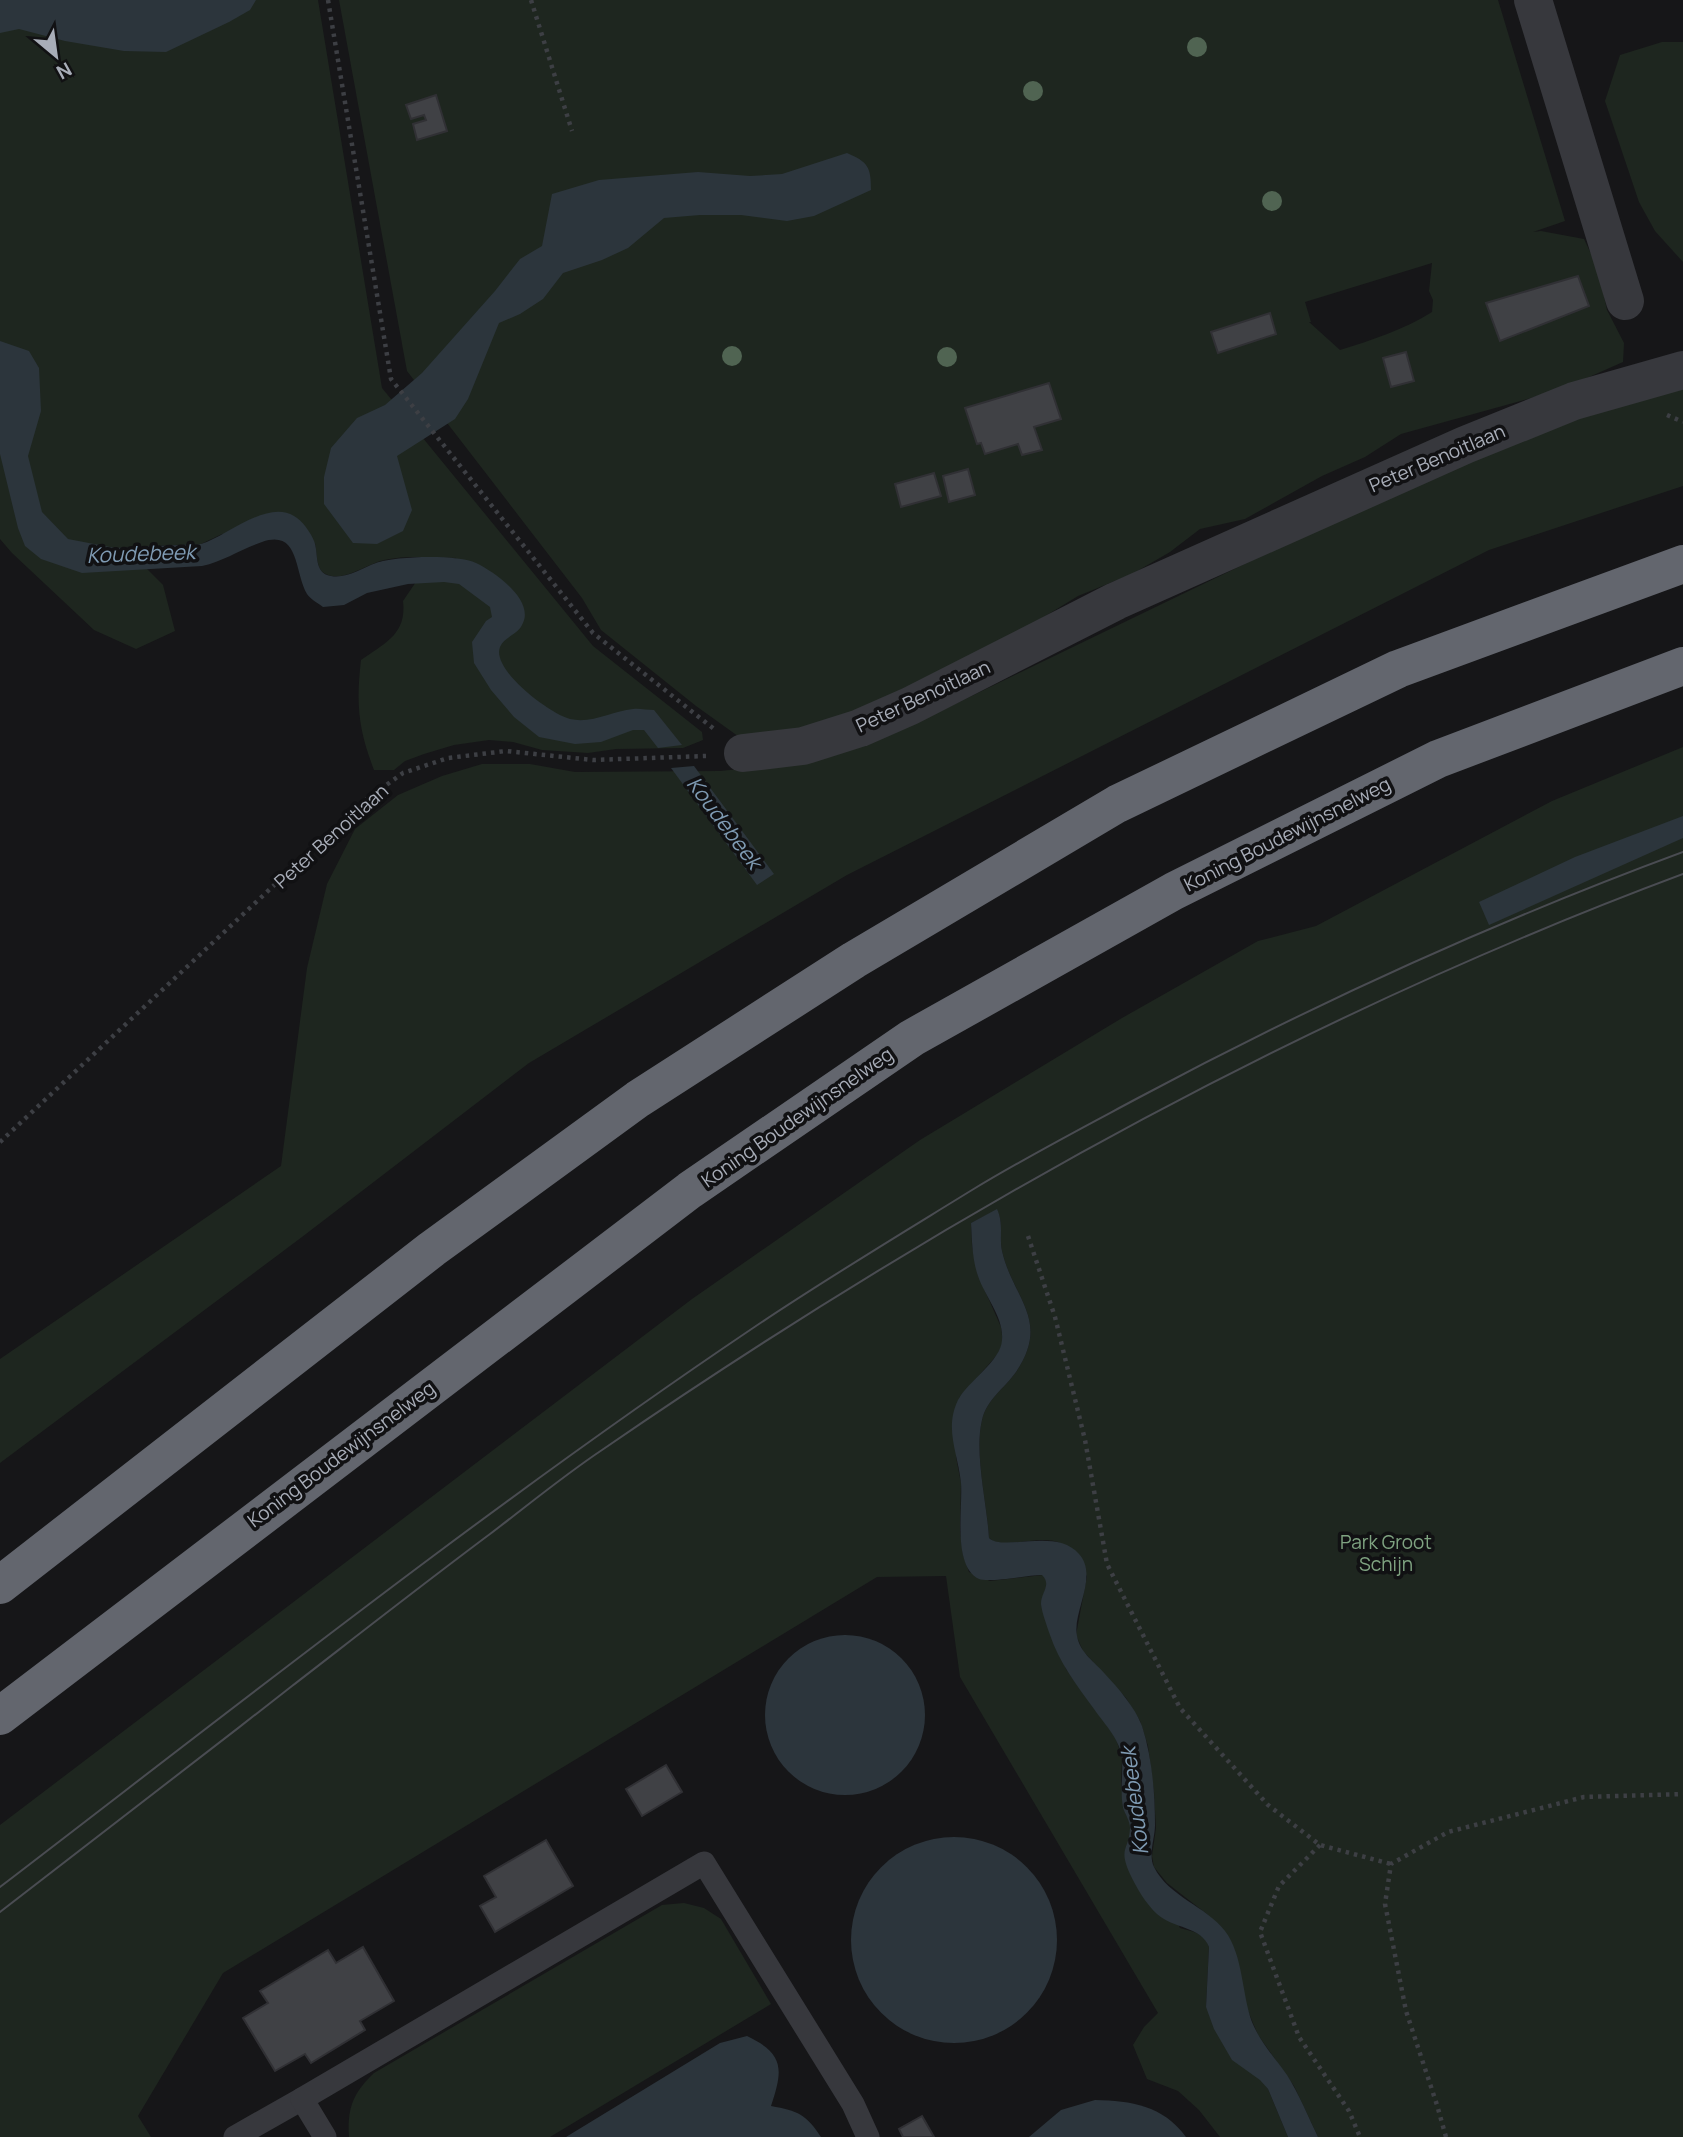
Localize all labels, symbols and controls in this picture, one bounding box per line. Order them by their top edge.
north arrow [21,21,91,91]
text: N [52,56,77,86]
street label: Peter Benoitlaan [1365,418,1509,498]
water label: Koudebeek [86,537,198,569]
street label: Peter Benoitlaan [852,654,994,738]
water label: Koudebeek [681,771,770,876]
street label: Koning Boudewijnsnelweg [1179,771,1395,897]
street label: Peter Benoitlaan [268,778,394,894]
street label: Koning Boudewijnsnelweg [696,1041,898,1193]
street label: Koning Boudewijnsnelweg [242,1375,440,1533]
park label: Park Groot Schijn [1340,1529,1432,1577]
water label: Koudebeek [1113,1743,1155,1857]

